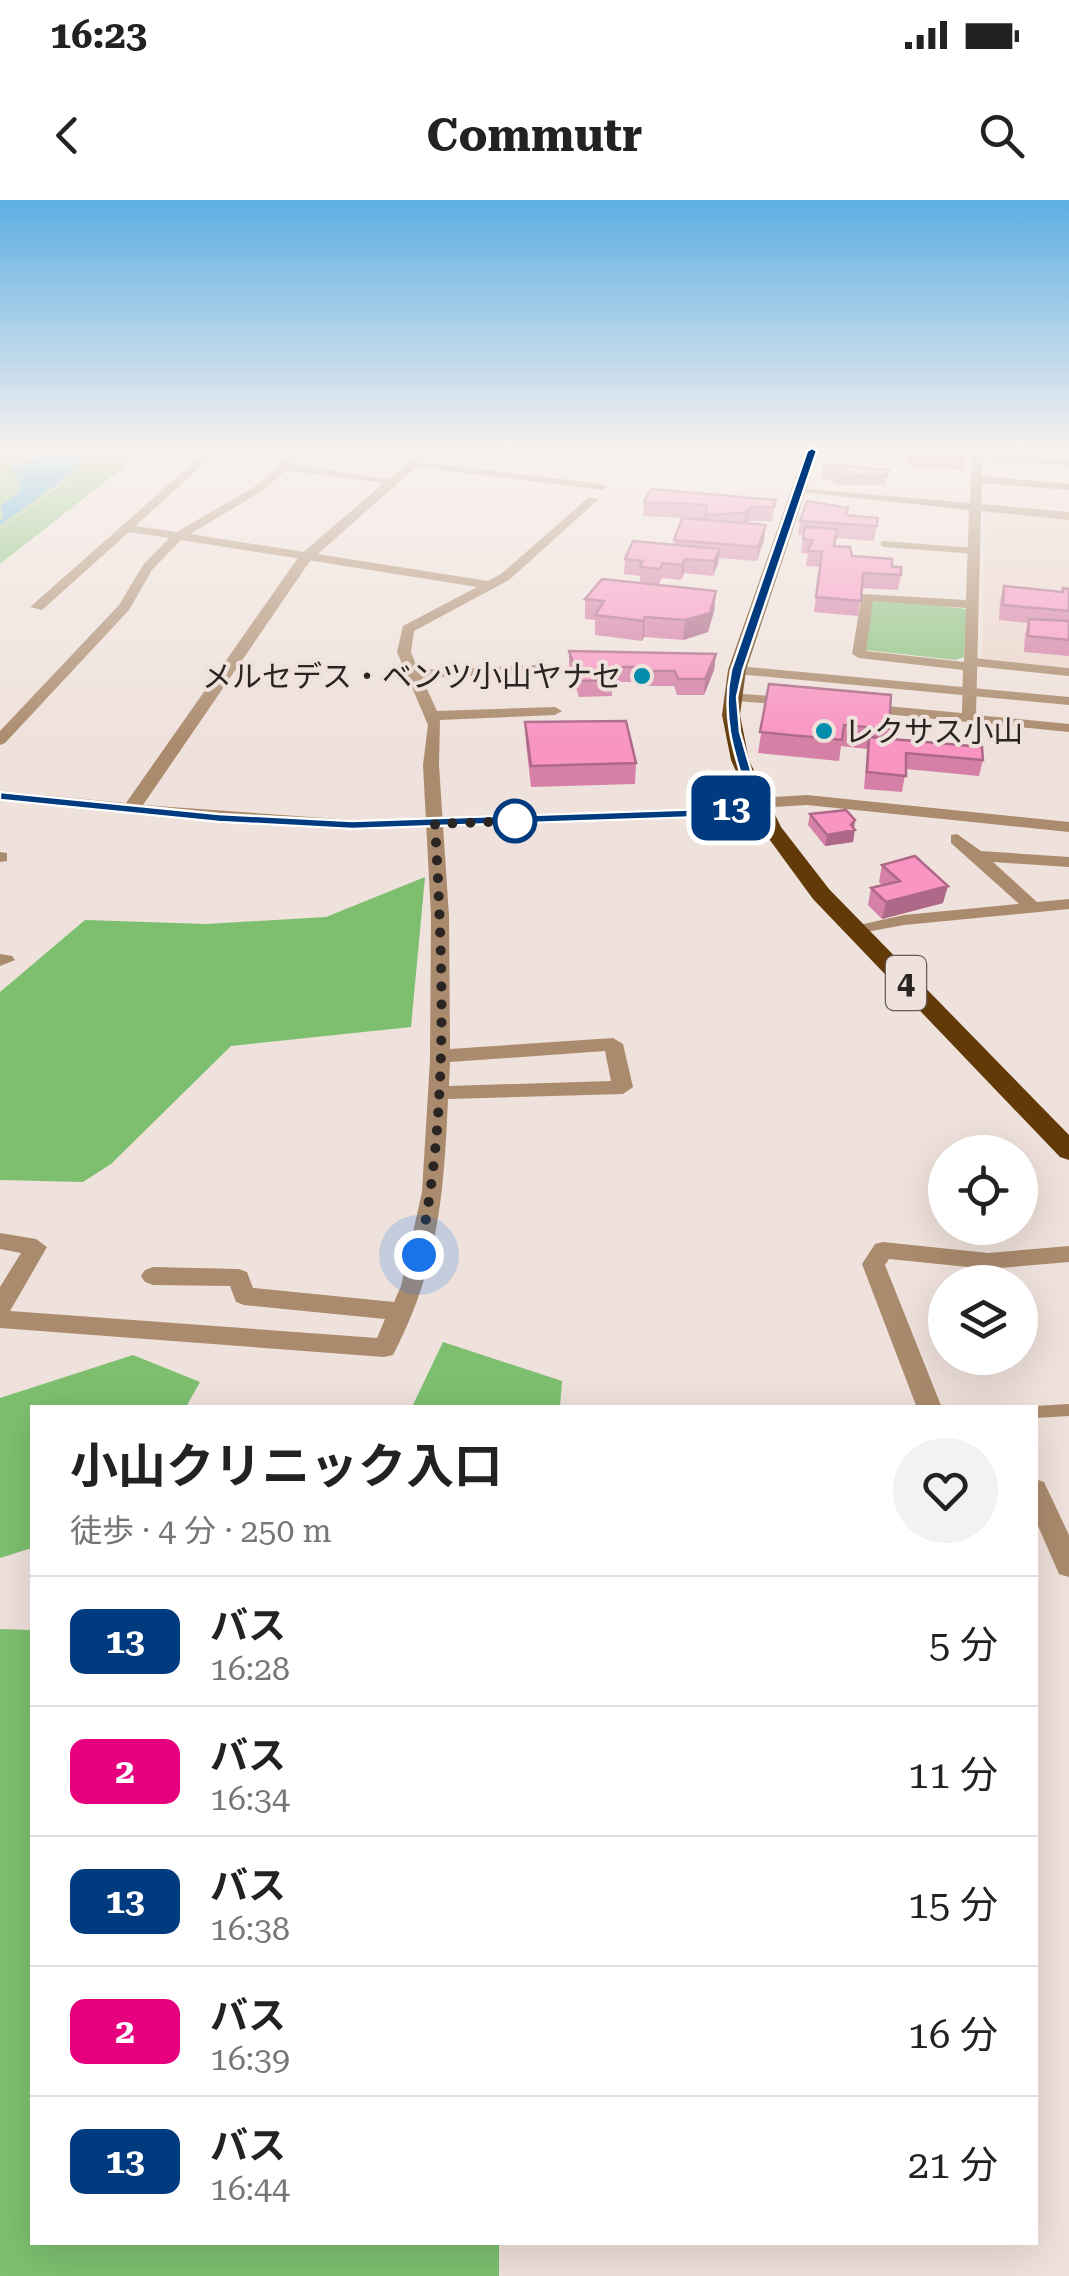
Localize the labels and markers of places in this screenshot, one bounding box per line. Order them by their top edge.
place label: メルセデス・ベンツ小山ヤナセ [202,659,622,694]
marker: メルセデス・ベンツ小山ヤナセ [631,665,653,687]
place label: レクサス小山 [844,714,1023,749]
marker: レクサス小山 [813,720,835,742]
unlabelled marker [494,800,536,842]

